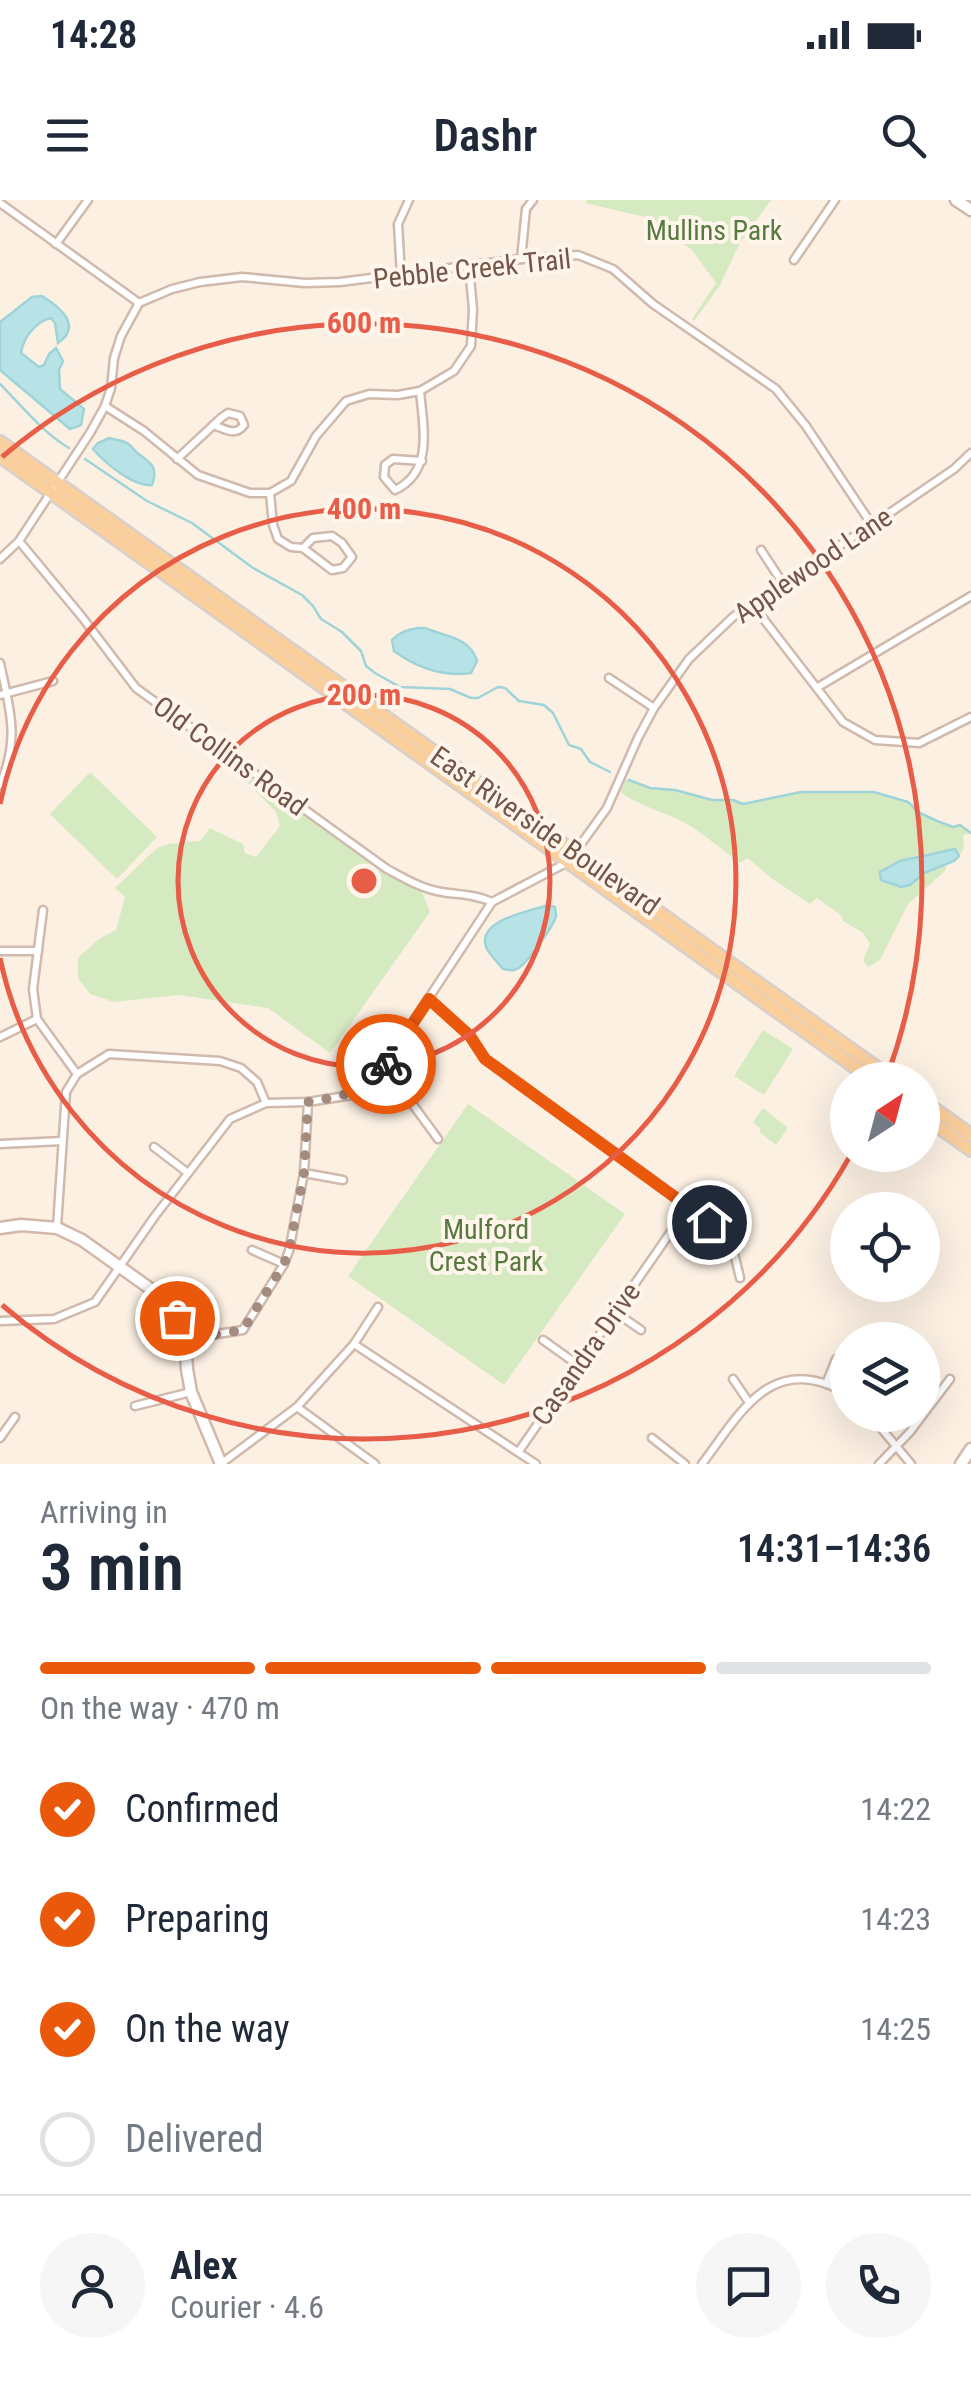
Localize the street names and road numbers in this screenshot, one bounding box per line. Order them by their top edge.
street label: Pebble Creek Trail [371,242,573,296]
street label: Applewood Lane [728,500,898,630]
street label: Old Collins Road [147,689,313,823]
street label: East Riverside Boulevard [424,740,666,922]
street label: Casandra Drive [525,1276,647,1432]

